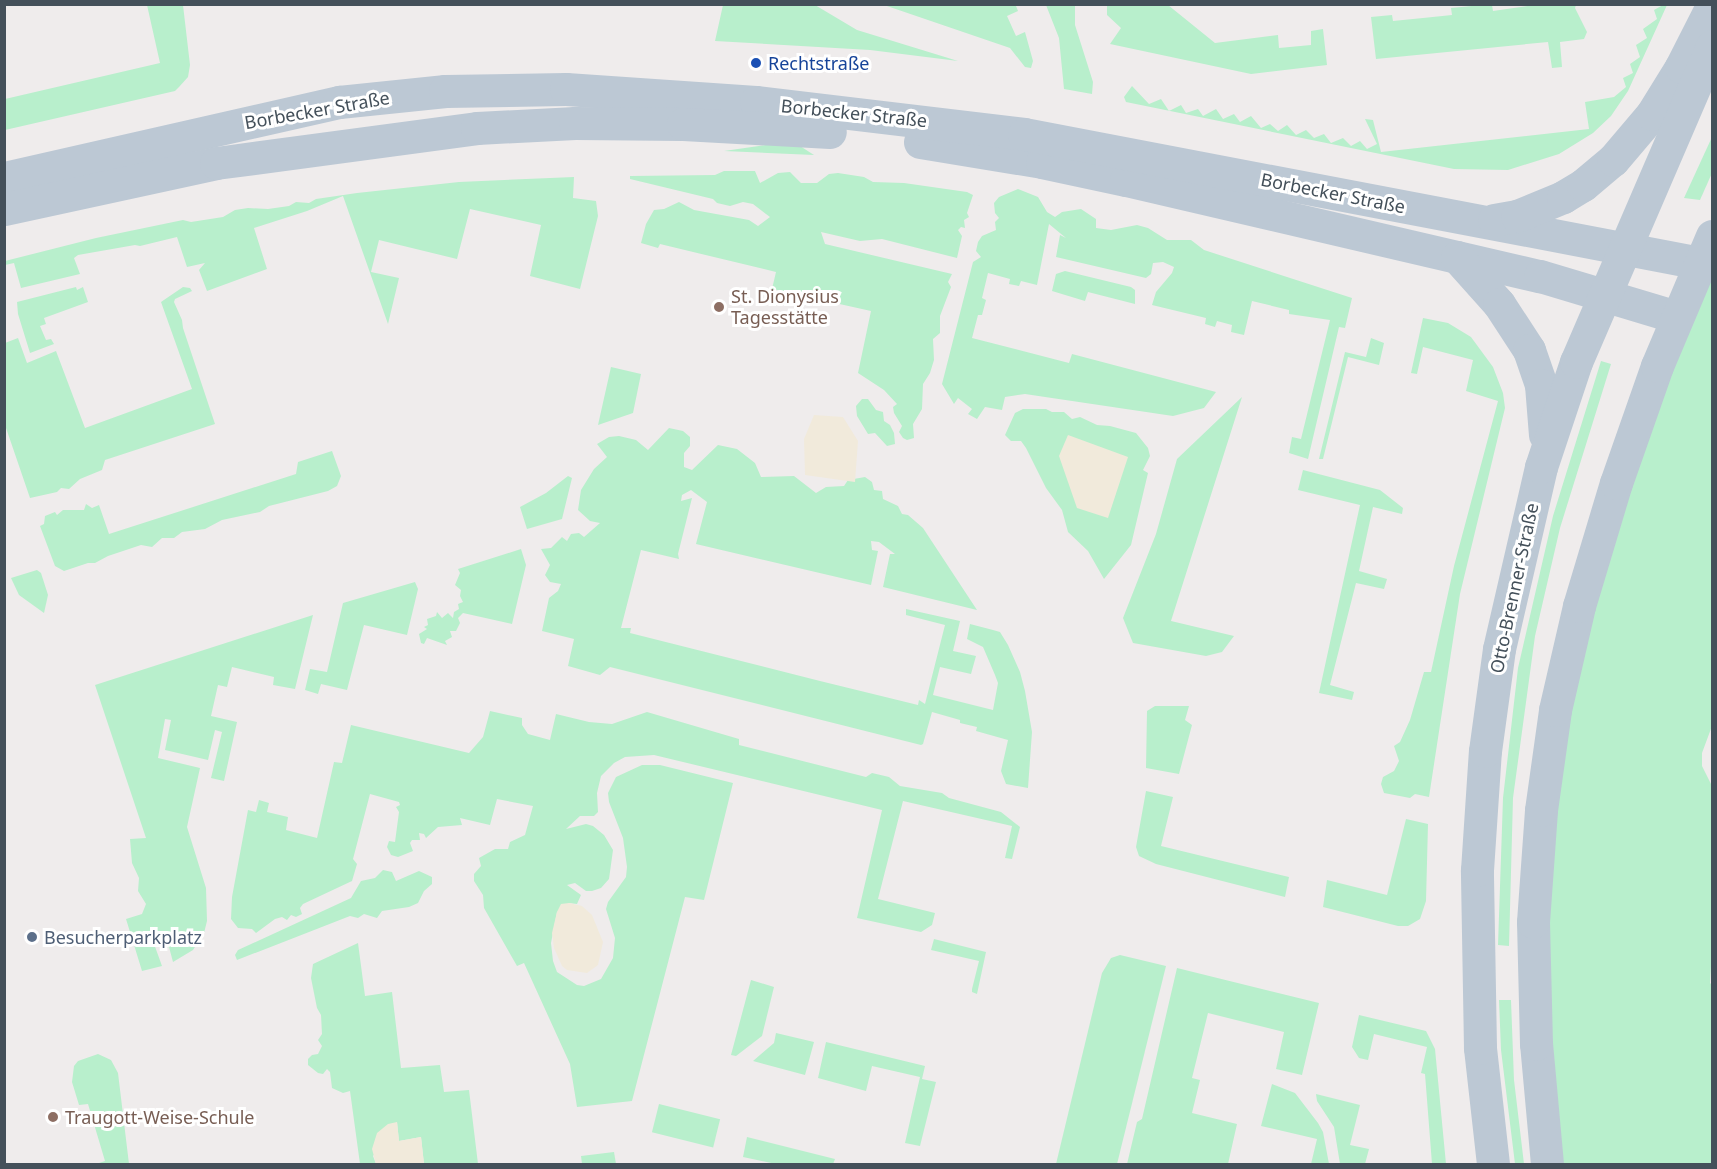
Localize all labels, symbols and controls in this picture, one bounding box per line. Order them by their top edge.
place label: Rechtstraße [768,52,869,74]
marker: Rechtstraße [749,56,763,70]
street label: Borbecker Straße [243,87,391,133]
street label: Borbecker Straße [780,95,928,131]
street label: Borbecker Straße [1259,168,1407,218]
place label: St. Dionysius Tagesstätte [731,286,839,328]
marker: St. Dionysius Tagesstätte [712,300,726,314]
street label: Otto-Brenner-Straße [1485,501,1543,675]
place label: Besucherparkplatz [44,926,202,948]
marker: Besucherparkplatz [25,930,39,944]
place label: Traugott-Weise-Schule [65,1106,254,1128]
marker: Traugott-Weise-Schule [46,1110,60,1124]

